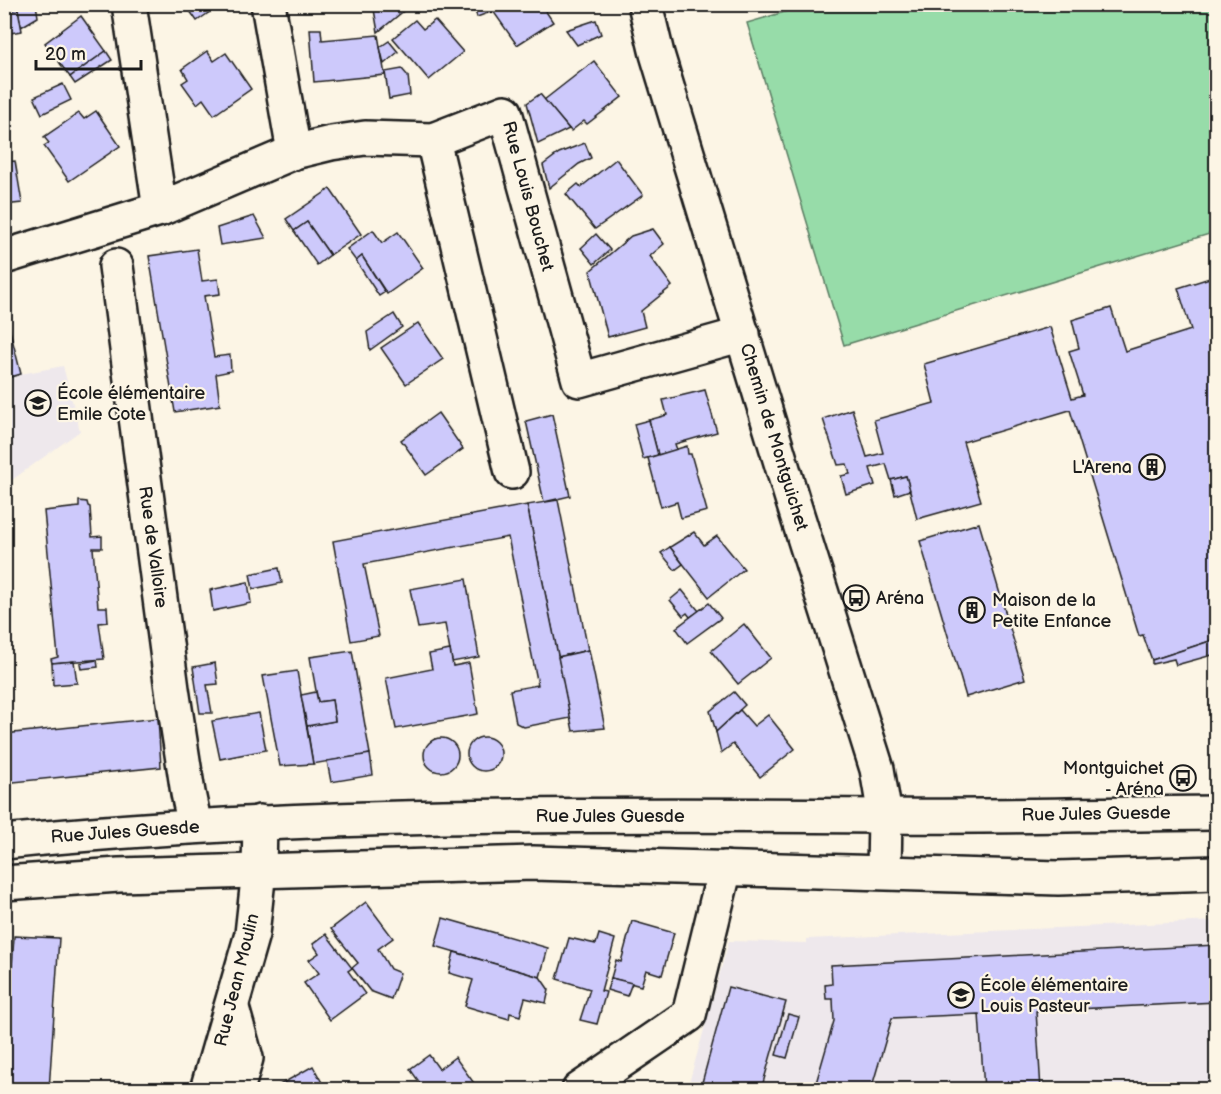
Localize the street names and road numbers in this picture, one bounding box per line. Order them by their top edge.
street label: Rue Louis Bouchet [498,119,558,274]
street label: Chemin de Montguichet [736,341,813,534]
street label: Rue de Valloire [134,485,172,610]
street label: Rue Jules Guesde [1021,802,1171,826]
street label: Rue Jules Guesde [535,806,685,827]
street label: Rue Jules Guesde [50,816,200,848]
street label: Rue Jean Moulin [210,911,264,1049]

